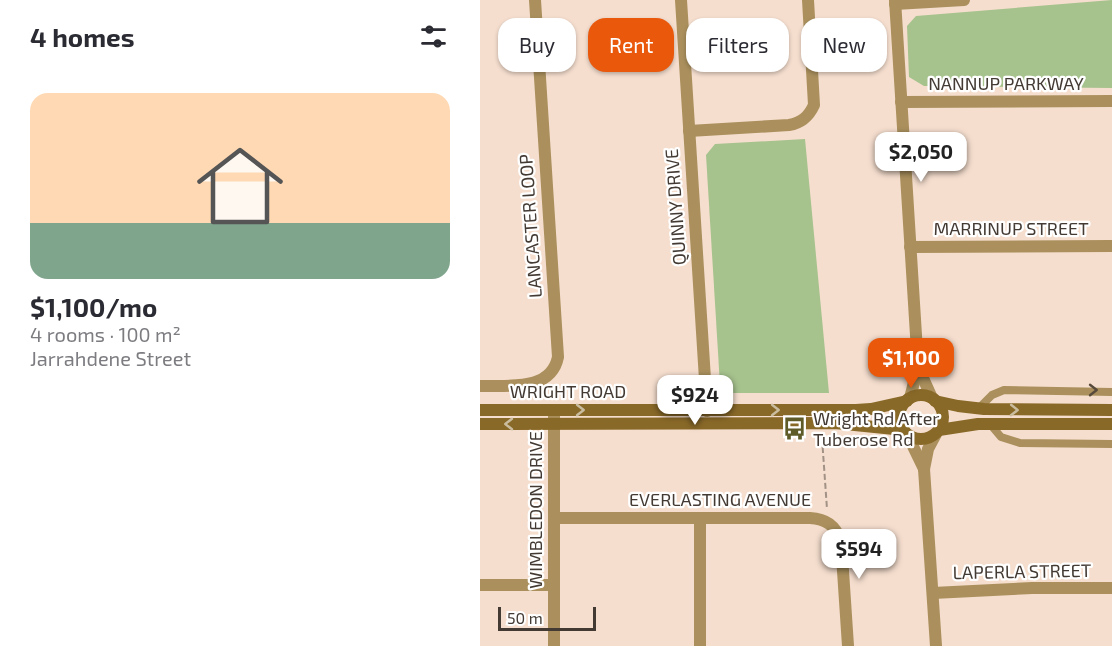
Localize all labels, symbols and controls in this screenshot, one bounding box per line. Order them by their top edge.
chip: Buy [498,18,576,72]
chip: Rent [588,18,674,72]
chip: Filters [686,18,789,72]
chip: New [801,18,887,72]
icon: filters [417,20,450,53]
text: 4 homes [30,21,135,52]
street label: NANNUP PARKWAY [928,72,1085,94]
icon: home [186,132,294,240]
pin: $2,050 [872,132,970,183]
text: $2,050 [889,139,953,163]
street label: QUINNY DRIVE [660,148,690,266]
street label: LANCASTER LOOP [514,153,546,299]
street label: MARRINUP STREET [933,217,1089,239]
text: $1,100/mo [30,291,157,322]
text: 4 rooms · 100 m² [30,322,181,346]
pin: $1,100 [862,338,960,389]
text: $1,100 [882,345,940,369]
text: Jarrahdene Street [30,346,191,370]
pin: $924 [659,375,731,426]
street label: WRIGHT ROAD [510,380,626,402]
text: $924 [671,382,719,406]
one-way arrow [1088,384,1097,396]
one-way arrow [1009,403,1018,416]
one-way arrow [576,404,585,416]
one-way arrow [771,404,780,417]
place label: Wright Rd After Tuberose Rd [813,407,940,450]
bus stop icon: Wright Rd After Tuberose Rd [782,416,808,442]
one-way arrow [505,417,514,430]
street label: WIMBLEDON DRIVE [524,431,546,589]
street label: EVERLASTING AVENUE [629,488,811,510]
pin: $594 [823,529,895,580]
text: $594 [835,536,883,560]
street label: LAPERLA STREET [952,559,1092,583]
scale bar [498,604,596,632]
text: 50 m [507,608,543,627]

